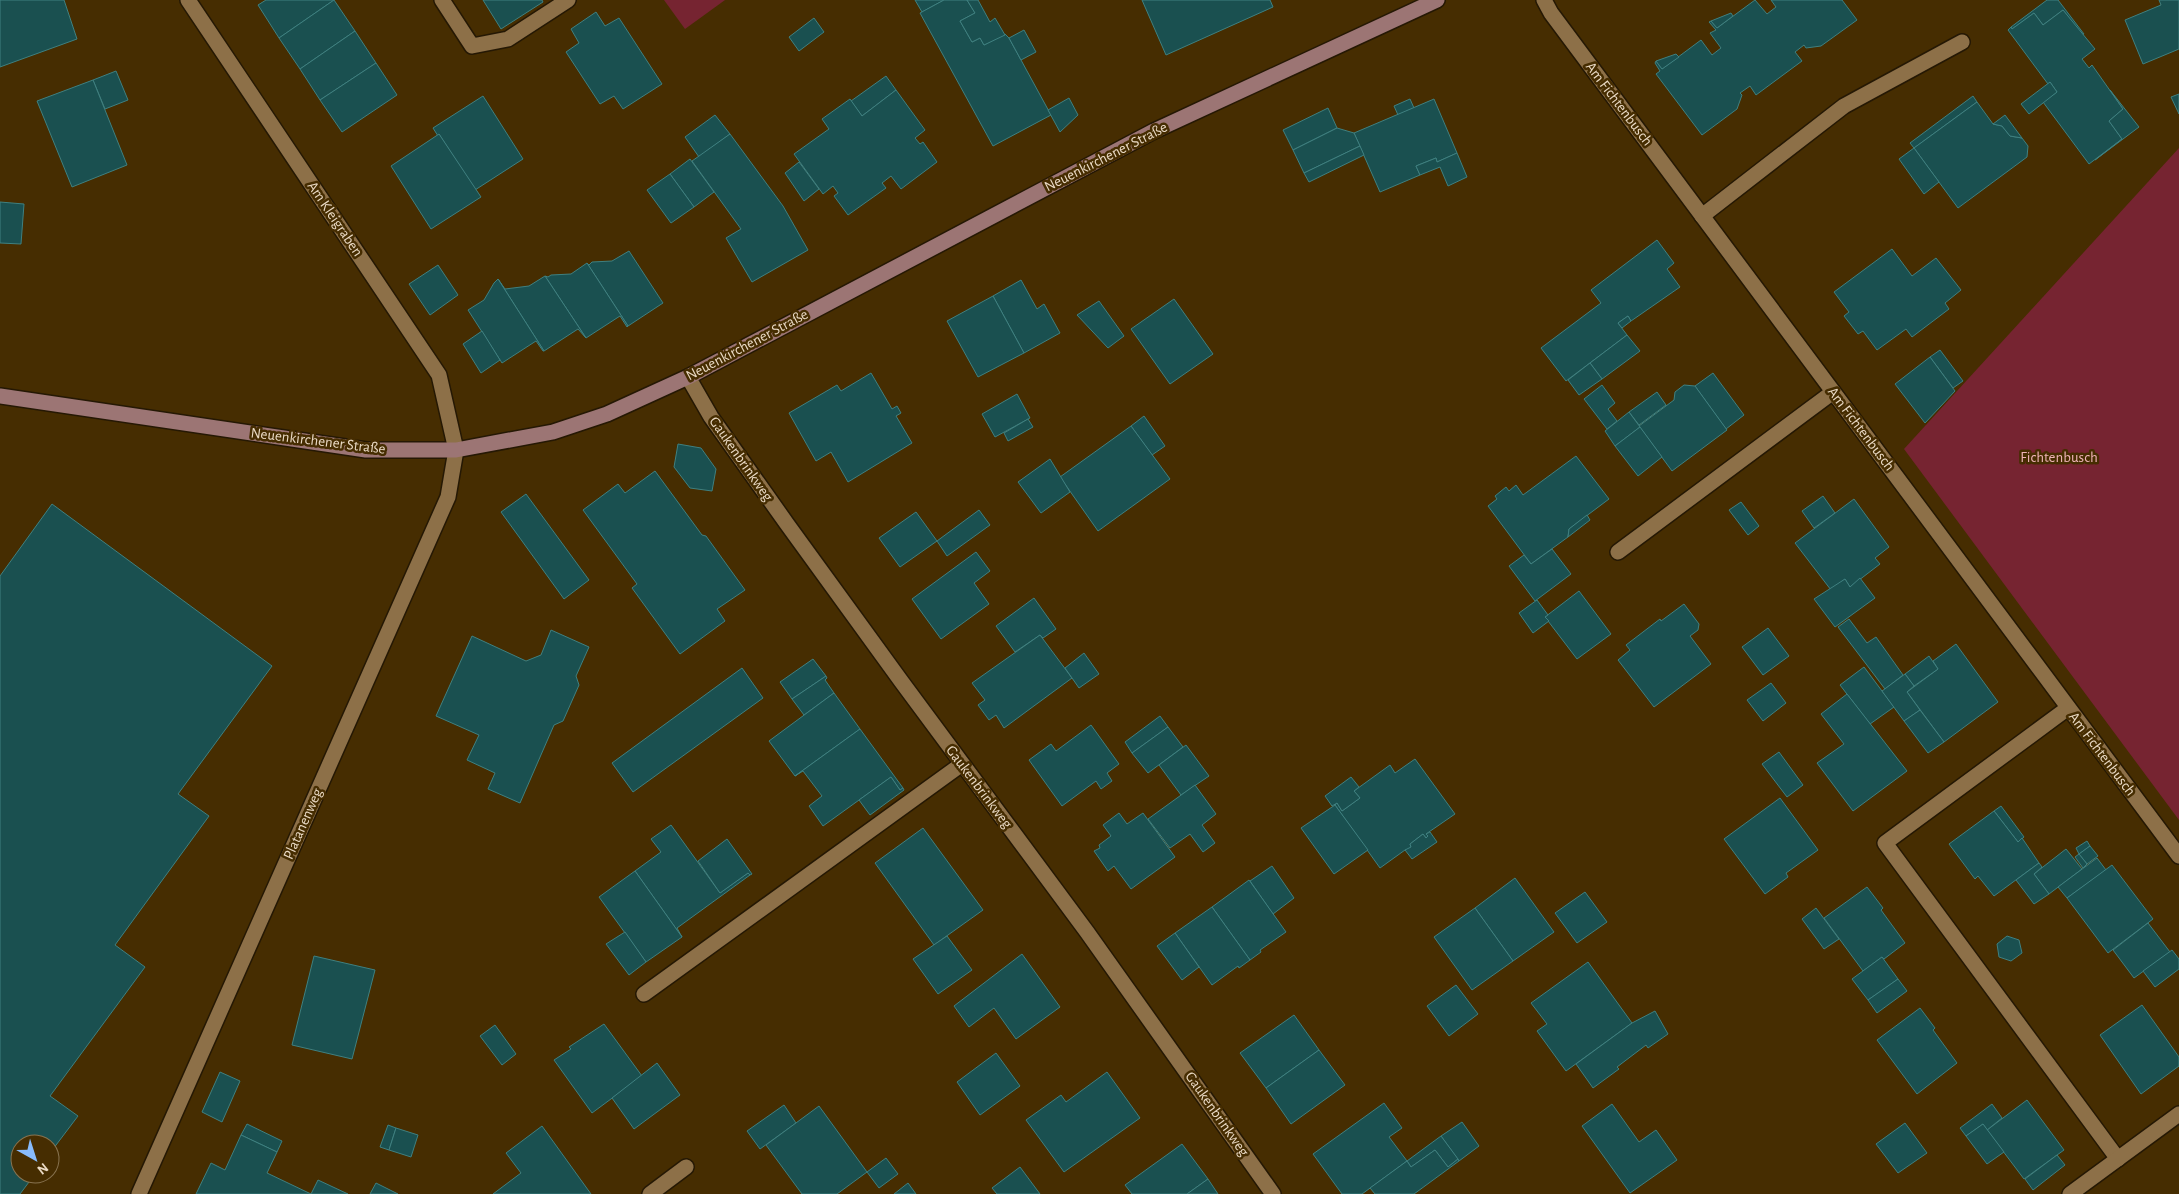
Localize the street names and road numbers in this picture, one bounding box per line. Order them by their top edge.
street label: Am Fichtenbusch [1583,59,1655,149]
street label: Neuenkirchener Straße [1042,119,1170,194]
street label: Am Kleigraben [305,179,365,259]
street label: Neuenkirchener Straße [684,307,810,383]
street label: Am Fichtenbusch [1825,384,1897,474]
street label: Gaukenbrinkweg [706,414,776,505]
street label: Neuenkirchener Straße [250,425,386,457]
street label: Am Fichtenbusch [2066,709,2138,799]
street label: Gaukenbrinkweg [943,743,1015,832]
street label: Platanenweg [281,786,326,862]
street label: Gaukenbrinkweg [1182,1069,1252,1160]

